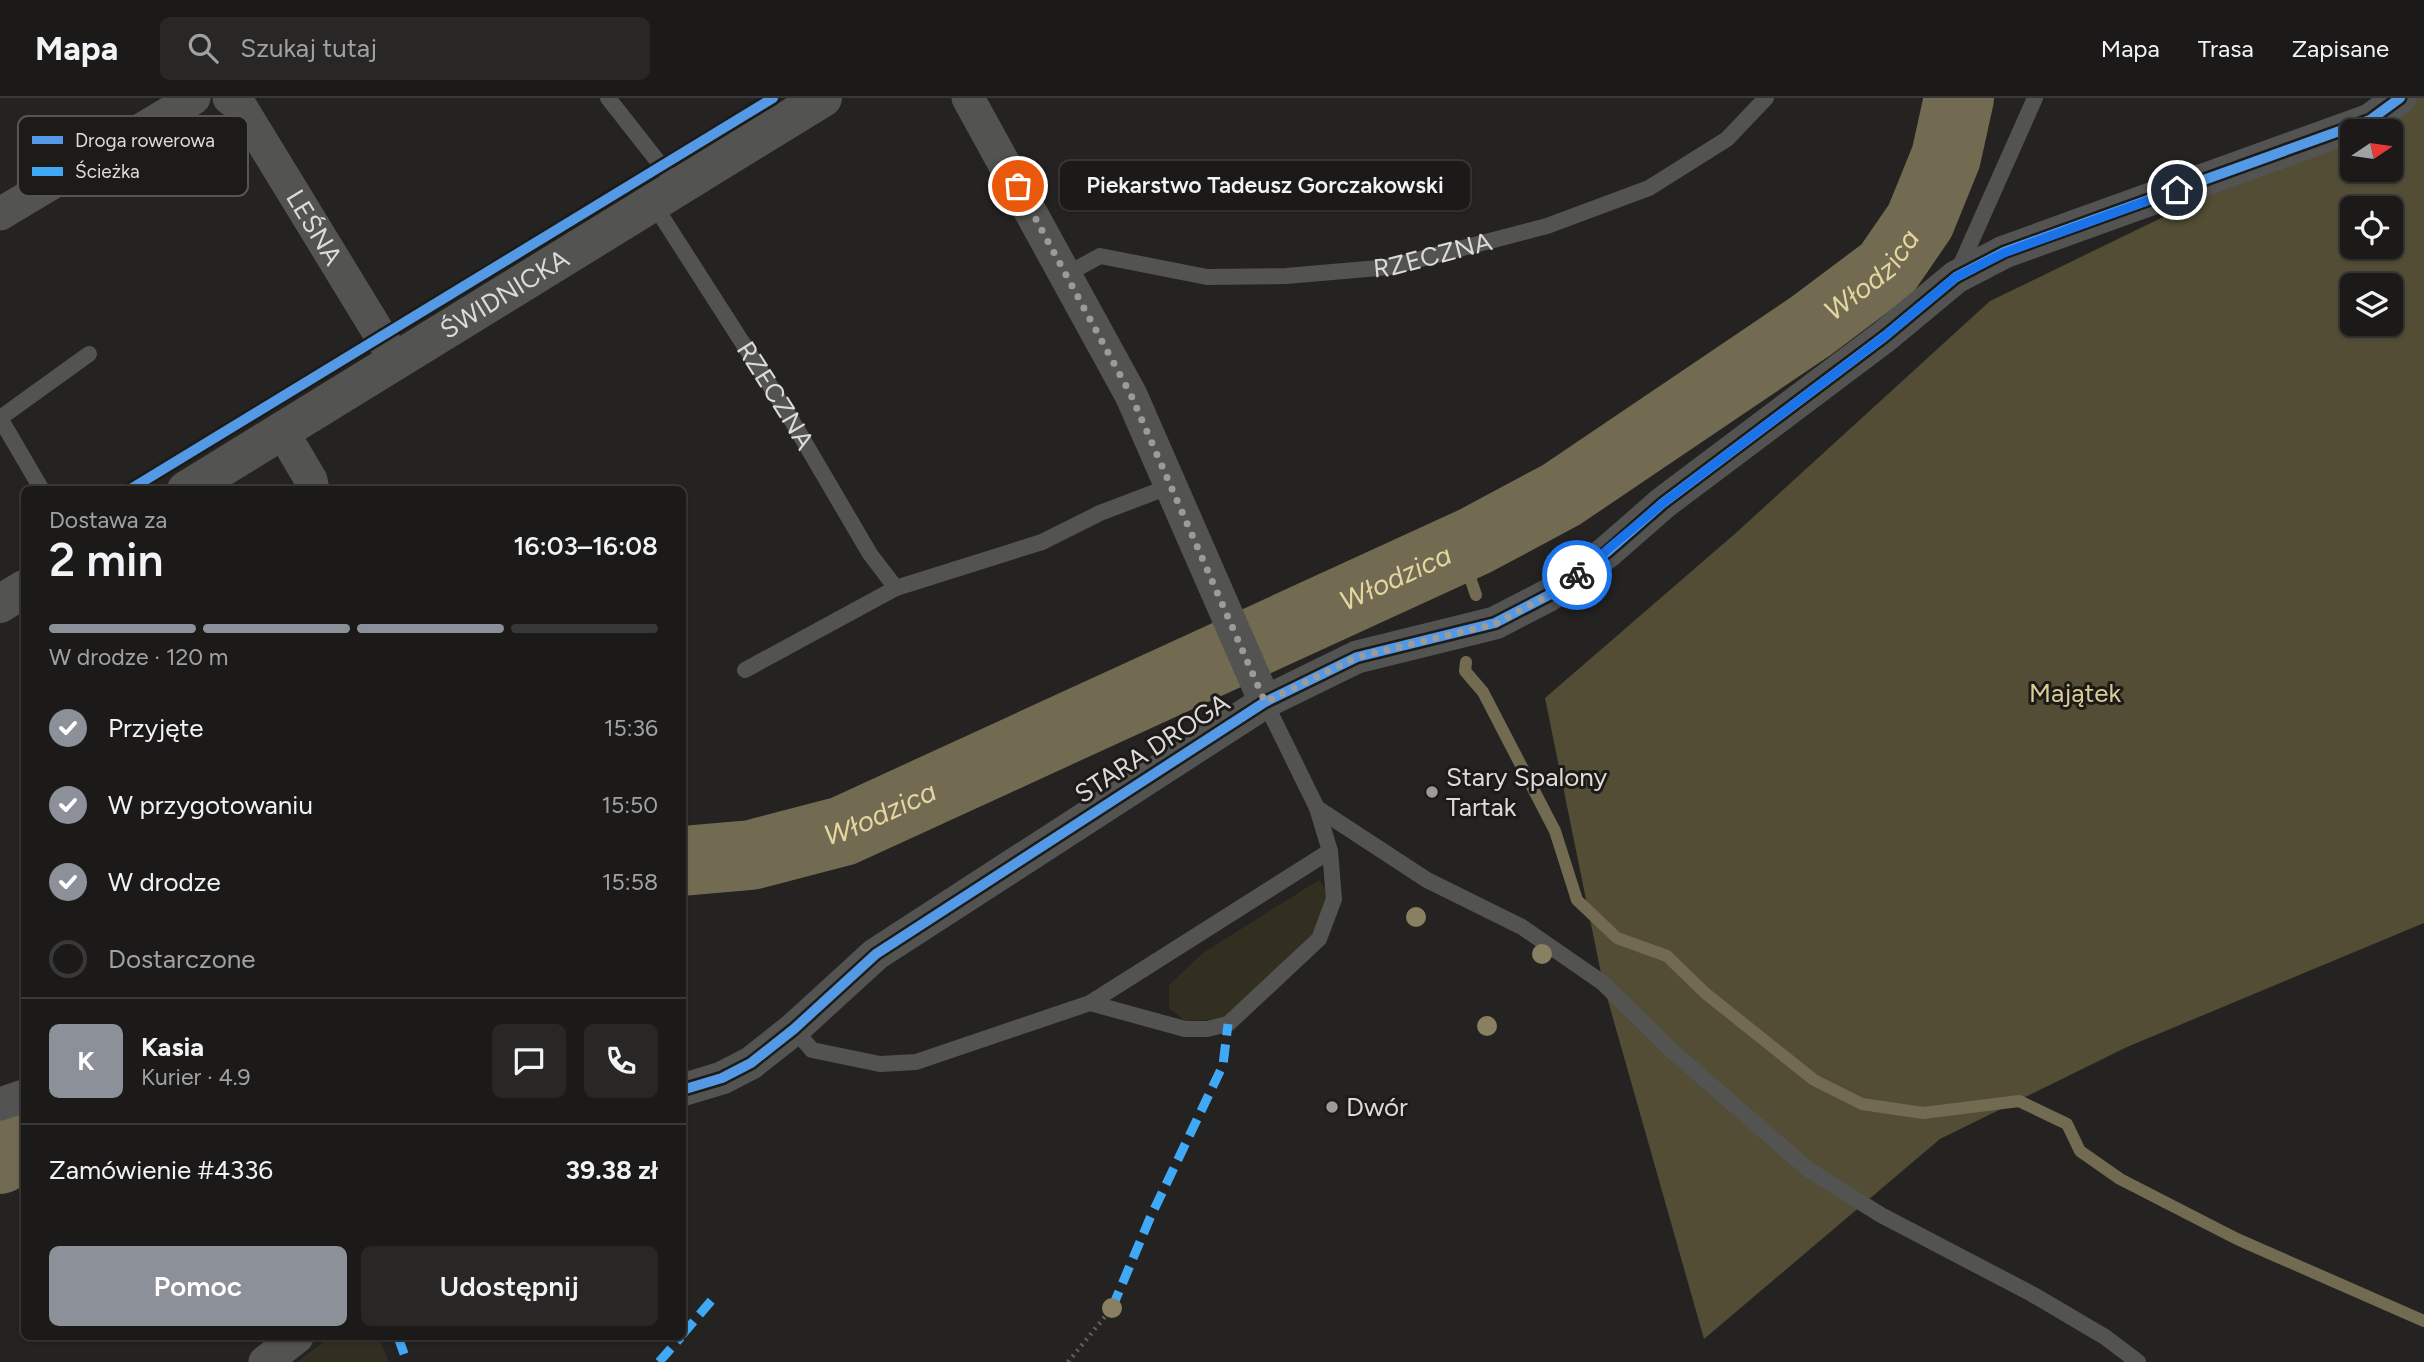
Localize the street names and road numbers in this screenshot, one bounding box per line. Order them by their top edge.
street label: LEŚNA [279,184,350,271]
street label: RZECZNA [1372,225,1496,284]
street label: ŚWIDNICKA [434,242,575,346]
street label: RZECZNA [730,335,821,455]
street label: STARA DROGA [1069,686,1236,810]

